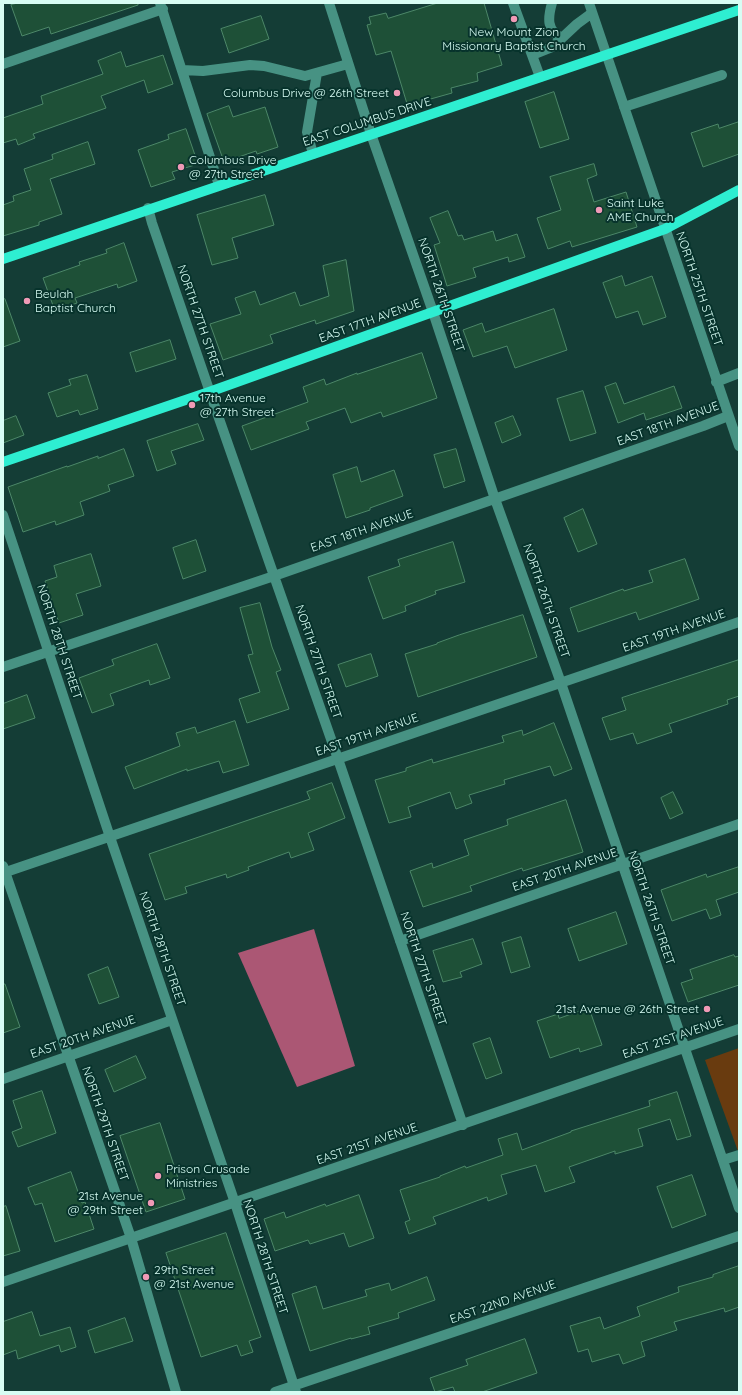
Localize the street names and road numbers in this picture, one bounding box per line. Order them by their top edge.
street label: EAST COLUMBUS DRIVE [301,94,433,150]
street label: NORTH 25TH STREET [673,230,725,348]
street label: NORTH 26TH STREET [415,236,467,354]
street label: NORTH 27TH STREET [174,263,226,381]
street label: EAST 17TH AVENUE [317,296,423,346]
street label: EAST 18TH AVENUE [615,399,721,449]
street label: EAST 18TH AVENUE [309,507,415,555]
street label: NORTH 26TH STREET [520,542,572,660]
street label: NORTH 28TH STREET [34,583,84,701]
street label: NORTH 27TH STREET [292,603,344,721]
street label: EAST 19TH AVENUE [621,607,727,655]
street label: EAST 19TH AVENUE [314,711,420,759]
street label: EAST 20TH AVENUE [511,845,619,895]
street label: NORTH 26TH STREET [625,849,677,967]
street label: NORTH 28TH STREET [136,890,188,1008]
street label: NORTH 27TH STREET [397,910,449,1028]
street label: EAST 20TH AVENUE [29,1012,137,1062]
street label: EAST 21ST AVENUE [621,1014,725,1062]
street label: NORTH 29TH STREET [79,1065,131,1183]
street label: EAST 21ST AVENUE [315,1120,419,1168]
street label: NORTH 28TH STREET [240,1198,290,1316]
street label: EAST 22ND AVENUE [448,1277,558,1327]

